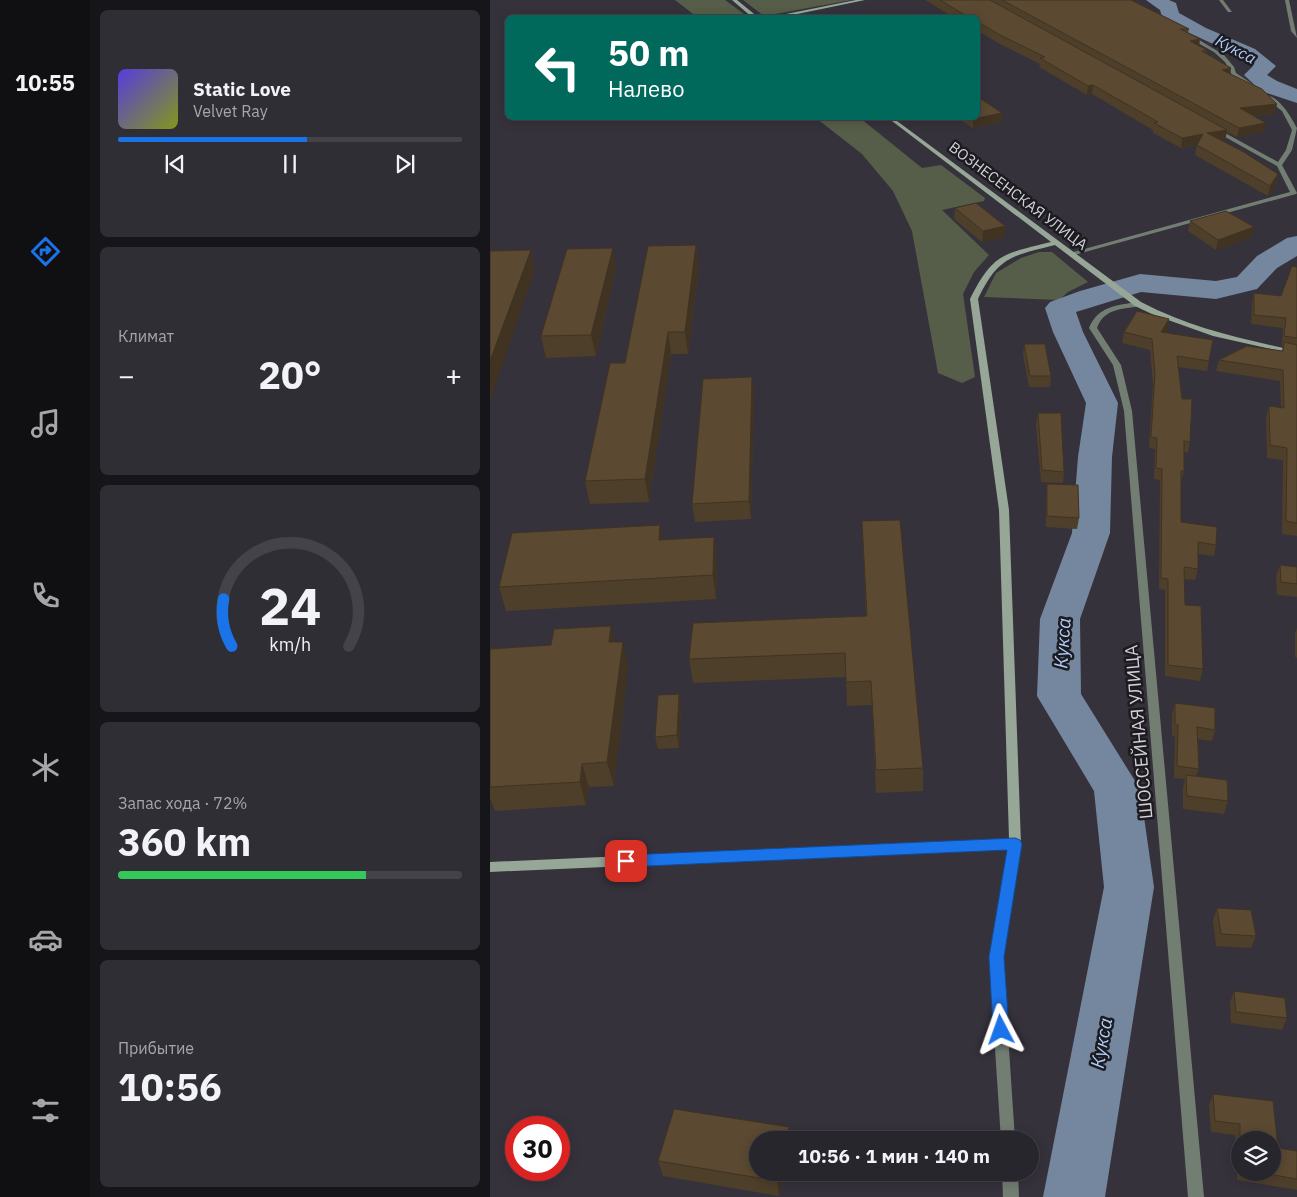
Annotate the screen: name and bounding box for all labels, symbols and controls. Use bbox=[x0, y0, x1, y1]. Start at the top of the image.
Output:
text: 50 m bbox=[608, 30, 690, 76]
water label: Кукса bbox=[1212, 30, 1260, 68]
icon: left bbox=[525, 35, 590, 100]
text: 10:55 bbox=[15, 68, 75, 97]
text: Налево bbox=[608, 74, 685, 103]
text: Static Love bbox=[193, 77, 291, 101]
text: Velvet Ray bbox=[193, 101, 268, 121]
street label: ВОЗНЕСЕНСКАЯ УЛИЦА bbox=[945, 137, 1092, 254]
icon: previous bbox=[161, 150, 189, 178]
icon: pause bbox=[276, 150, 304, 178]
icon: next bbox=[391, 150, 419, 178]
icon: directions bbox=[28, 234, 63, 269]
text: Климат bbox=[118, 326, 174, 346]
text: 20° bbox=[258, 350, 322, 399]
text: − bbox=[118, 357, 135, 394]
text: + bbox=[445, 357, 462, 394]
icon: music bbox=[28, 406, 63, 441]
text: 24 bbox=[259, 572, 321, 639]
icon: phone bbox=[28, 578, 63, 613]
water label: Кукса bbox=[1048, 617, 1076, 669]
text: km/h bbox=[269, 633, 311, 656]
street label: ШОССЕЙНАЯ УЛИЦА bbox=[1119, 643, 1158, 820]
icon: climate bbox=[28, 750, 63, 785]
text: Запас хода · 72% bbox=[118, 793, 247, 813]
text: 360 km bbox=[118, 817, 251, 866]
pin bbox=[605, 840, 647, 882]
icon: arrive bbox=[612, 847, 640, 875]
icon: car bbox=[28, 922, 63, 957]
position arrow bbox=[974, 1003, 1026, 1055]
water label: Кукса bbox=[1085, 1016, 1117, 1070]
text: Прибытие bbox=[118, 1038, 194, 1058]
text: 10:56 bbox=[118, 1062, 222, 1111]
icon: filters bbox=[28, 1093, 63, 1128]
speed limit sign: 30 bbox=[505, 1116, 570, 1181]
map controls bbox=[1231, 1131, 1281, 1181]
button: layers bbox=[1231, 1131, 1281, 1181]
text: 10:56 · 1 мин · 140 m bbox=[798, 1144, 990, 1168]

